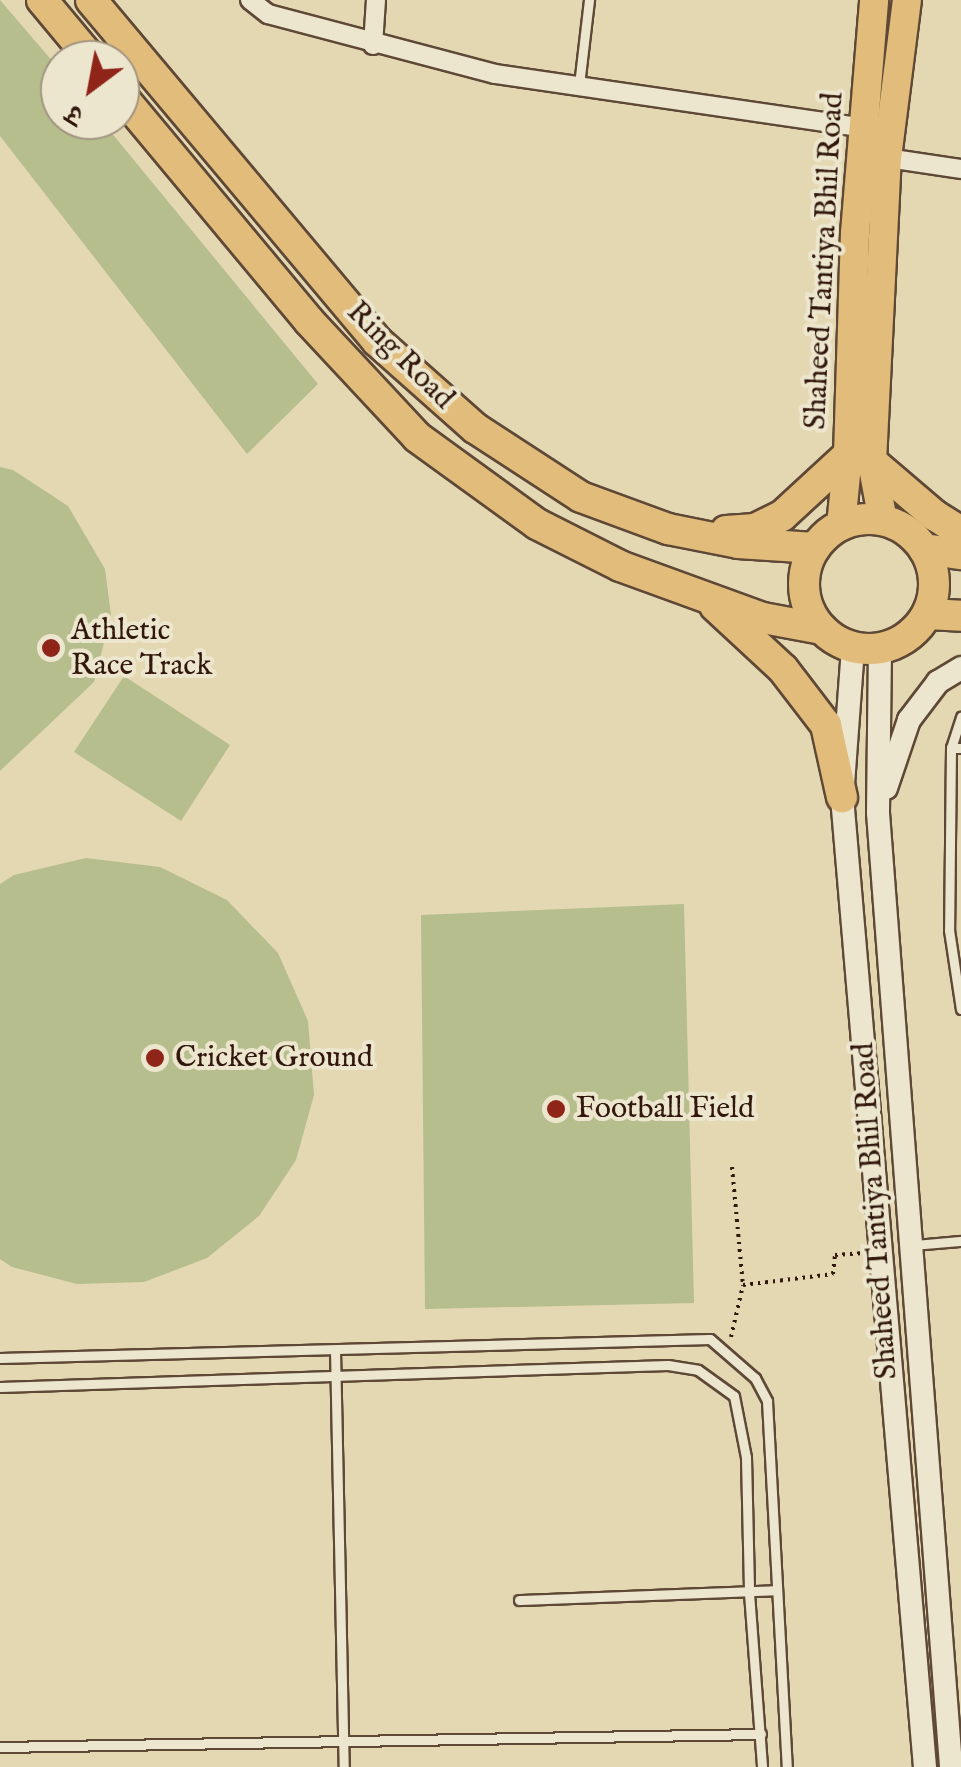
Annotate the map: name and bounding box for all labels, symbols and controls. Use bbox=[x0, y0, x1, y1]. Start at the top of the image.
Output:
north arrow bbox=[40, 40, 140, 140]
street label: Shaheed Tantiya Bhil Road bbox=[798, 92, 852, 430]
text: उ bbox=[60, 96, 90, 133]
street label: Ring Road bbox=[339, 295, 461, 417]
place label: Athletic Race Track bbox=[71, 613, 212, 684]
marker: Athletic Race Track bbox=[40, 637, 62, 659]
place label: Cricket Ground bbox=[175, 1040, 373, 1076]
street label: Shaheed Tantiya Bhil Road bbox=[846, 1041, 906, 1381]
marker: Cricket Ground bbox=[144, 1047, 166, 1069]
place label: Football Field bbox=[576, 1091, 754, 1127]
marker: Football Field bbox=[545, 1098, 567, 1120]

